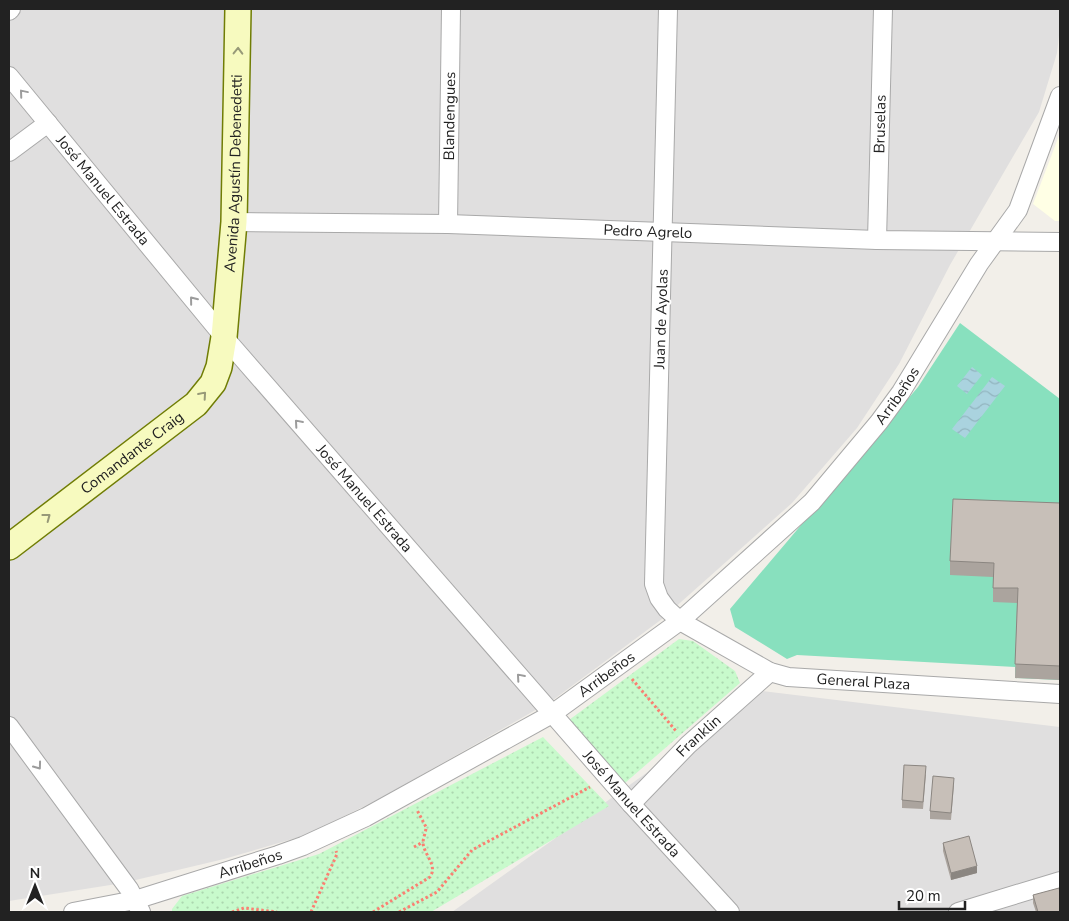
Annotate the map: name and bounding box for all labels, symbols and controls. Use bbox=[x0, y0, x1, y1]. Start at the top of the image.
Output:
one-way arrow bbox=[232, 47, 243, 55]
street label: Blandengues bbox=[439, 71, 460, 161]
street label: Avenida Agustín Debenedetti bbox=[220, 74, 247, 273]
one-way arrow bbox=[20, 90, 29, 99]
street label: Bruselas bbox=[869, 94, 891, 154]
street label: José Manuel Estrada bbox=[51, 130, 154, 250]
street label: Pedro Agrelo bbox=[603, 220, 693, 243]
street label: Juan de Ayolas bbox=[649, 269, 673, 370]
one-way arrow bbox=[190, 296, 199, 305]
street label: Arribeños bbox=[870, 363, 924, 429]
one-way arrow bbox=[197, 392, 206, 401]
street label: Comandante Craig bbox=[76, 407, 188, 499]
one-way arrow bbox=[295, 419, 304, 428]
street label: José Manuel Estrada bbox=[311, 439, 417, 557]
one-way arrow bbox=[42, 514, 51, 523]
street label: Arribeños bbox=[574, 647, 639, 702]
street label: General Plaza bbox=[816, 669, 911, 695]
one-way arrow bbox=[517, 674, 526, 683]
street label: Franklin bbox=[672, 710, 725, 761]
street label: José Manuel Estrada bbox=[578, 745, 685, 862]
one-way arrow bbox=[32, 760, 41, 770]
street label: Arribeños bbox=[216, 844, 285, 883]
north arrow bbox=[10, 861, 60, 911]
text: N bbox=[30, 864, 40, 883]
scale bar bbox=[899, 878, 965, 910]
text: 20 m bbox=[906, 886, 941, 906]

